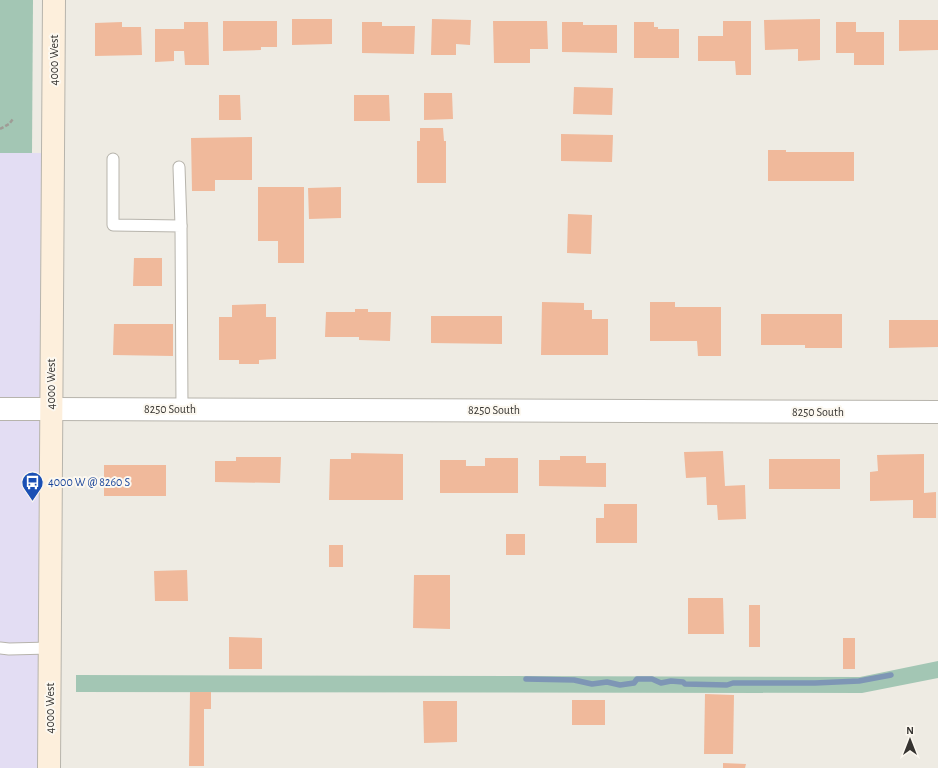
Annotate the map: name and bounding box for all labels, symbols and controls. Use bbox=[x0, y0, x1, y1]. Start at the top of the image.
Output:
street label: 4000 West bbox=[48, 34, 60, 85]
street label: 4000 West bbox=[45, 358, 57, 409]
street label: 8250 South bbox=[144, 403, 196, 415]
street label: 8250 South bbox=[468, 404, 520, 416]
street label: 8250 South bbox=[792, 406, 844, 418]
bus stop icon: 4000 W @ 8260 S bbox=[19, 469, 45, 502]
place label: 4000 W @ 8260 S bbox=[48, 476, 130, 488]
street label: 4000 West bbox=[44, 682, 56, 733]
north arrow bbox=[890, 720, 930, 760]
text: N bbox=[906, 725, 914, 736]

